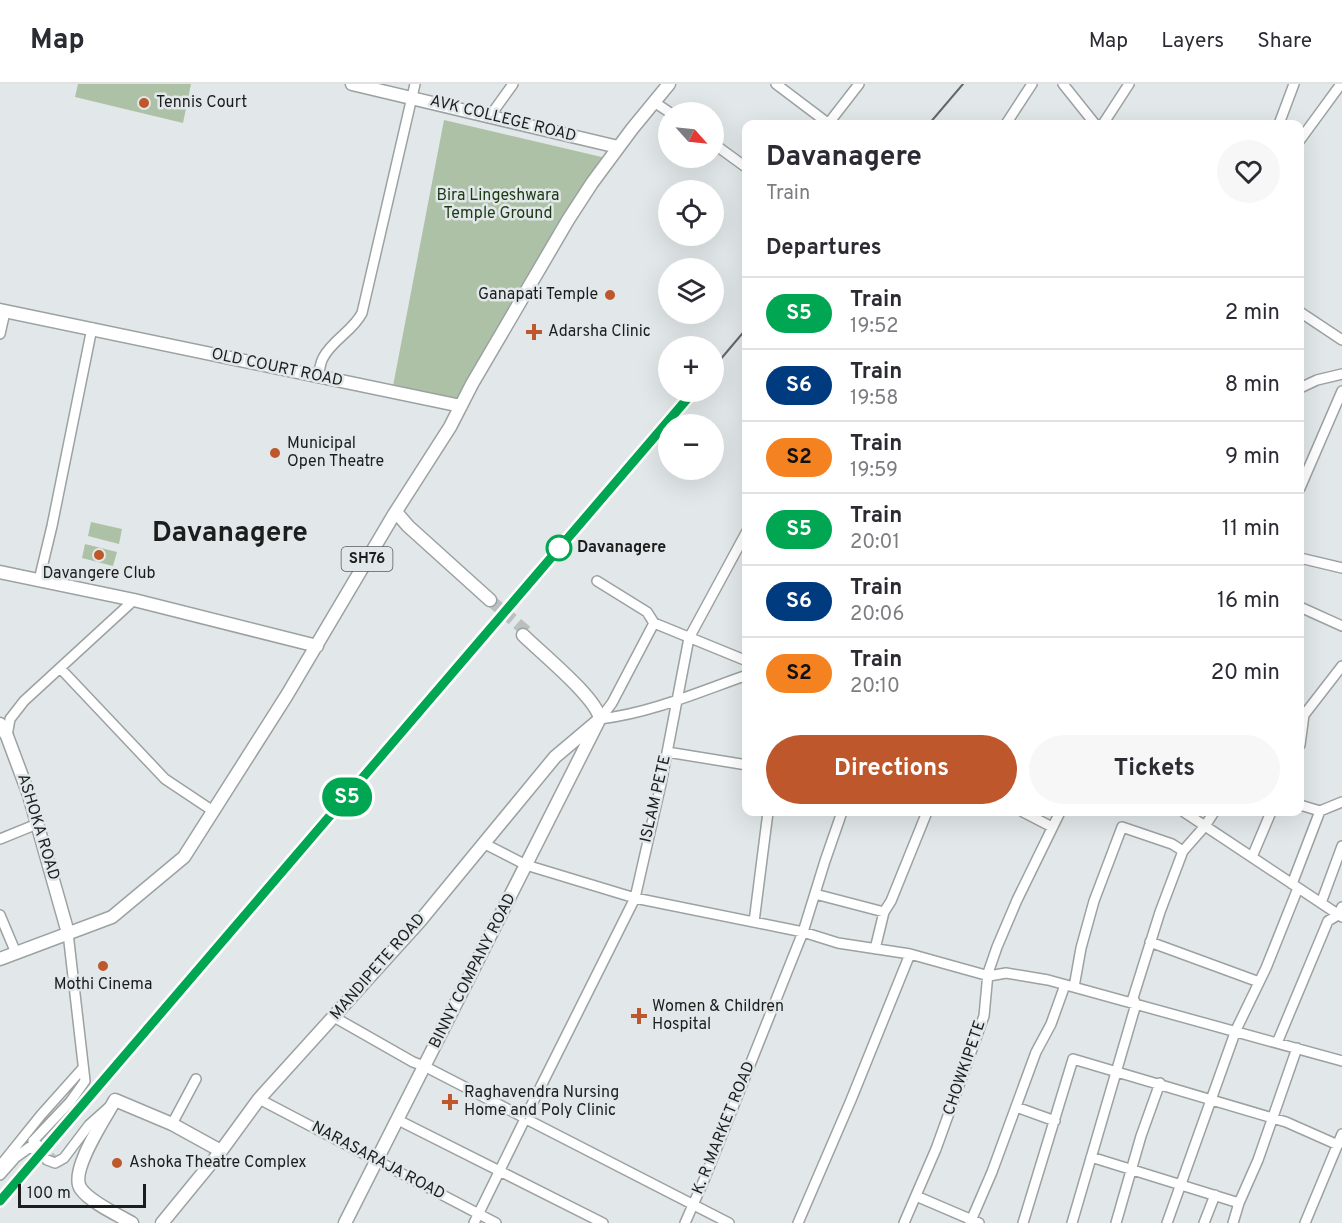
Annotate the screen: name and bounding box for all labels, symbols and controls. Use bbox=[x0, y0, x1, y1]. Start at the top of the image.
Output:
text: Map bbox=[30, 23, 85, 59]
text: Map bbox=[1089, 28, 1128, 55]
text: Layers bbox=[1161, 28, 1224, 55]
text: Share bbox=[1257, 28, 1312, 55]
street label: AVK COLLEGE ROAD bbox=[428, 91, 578, 147]
place label: Tennis Court bbox=[156, 93, 247, 113]
marker: Tennis Court bbox=[137, 96, 151, 110]
north arrow bbox=[658, 102, 724, 168]
map controls bbox=[658, 102, 724, 480]
text: Davanagere bbox=[766, 140, 922, 176]
button: heart bbox=[1217, 140, 1280, 203]
button: locate bbox=[658, 180, 724, 246]
text: Train bbox=[766, 181, 810, 207]
park label: Bira Lingeshwara Temple Ground bbox=[437, 186, 559, 224]
text: Departures bbox=[766, 235, 882, 262]
button: layers bbox=[658, 258, 724, 324]
place label: Ganapati Temple bbox=[478, 285, 598, 305]
text: Train bbox=[850, 287, 902, 314]
marker: Ganapati Temple bbox=[603, 288, 617, 302]
text: S5 bbox=[786, 300, 812, 327]
text: 2 min bbox=[1225, 300, 1280, 327]
text: 19:52 bbox=[850, 314, 898, 340]
place label: Adarsha Clinic bbox=[548, 322, 651, 342]
marker: Adarsha Clinic bbox=[525, 323, 543, 341]
button: + bbox=[658, 336, 724, 402]
street label: OLD COURT ROAD bbox=[209, 344, 345, 392]
text: Train bbox=[850, 359, 902, 386]
text: S6 bbox=[786, 372, 812, 399]
text: 8 min bbox=[1225, 372, 1280, 399]
text: 19:58 bbox=[850, 386, 899, 412]
button: − bbox=[658, 414, 724, 480]
text: Train bbox=[850, 431, 902, 458]
place label: Municipal Open Theatre bbox=[287, 434, 384, 472]
text: S2 bbox=[786, 444, 812, 471]
text: 9 min bbox=[1225, 444, 1280, 471]
marker: Municipal Open Theatre bbox=[268, 446, 282, 460]
text: 19:59 bbox=[850, 458, 898, 484]
text: Train bbox=[850, 503, 902, 530]
district label: Davanagere bbox=[152, 516, 308, 552]
text: S5 bbox=[786, 516, 812, 543]
text: 11 min bbox=[1222, 516, 1280, 543]
text: 20:01 bbox=[850, 530, 900, 556]
marker: Davanagere bbox=[546, 535, 572, 561]
place label: Davanagere bbox=[577, 538, 666, 558]
road number: SH76 bbox=[342, 547, 392, 571]
marker: Davangere Club bbox=[92, 548, 106, 562]
place label: Davangere Club bbox=[42, 564, 156, 584]
text: Train bbox=[850, 575, 902, 602]
text: S6 bbox=[786, 588, 812, 615]
text: 16 min bbox=[1217, 588, 1280, 615]
text: 20:06 bbox=[850, 602, 904, 628]
text: Train bbox=[850, 647, 902, 674]
text: S2 bbox=[786, 660, 812, 687]
text: 20 min bbox=[1211, 660, 1280, 687]
text: 20:10 bbox=[850, 674, 900, 700]
button: Directions bbox=[766, 735, 1017, 804]
button: Tickets bbox=[1029, 735, 1280, 804]
street label: ISLAM PETE bbox=[636, 753, 676, 845]
street label: ASHOKA ROAD bbox=[12, 771, 64, 883]
line badge: S5 bbox=[320, 778, 374, 816]
text: S5 bbox=[334, 784, 360, 811]
street label: BINNY COMPANY ROAD bbox=[425, 890, 521, 1052]
street label: MANDIPETE ROAD bbox=[326, 910, 430, 1024]
marker: Mothi Cinema bbox=[96, 959, 110, 973]
place label: Mothi Cinema bbox=[54, 975, 152, 995]
place label: Women & Children Hospital bbox=[652, 997, 784, 1035]
marker: Women & Children Hospital bbox=[630, 1007, 648, 1025]
street label: CHOWKIPETE bbox=[939, 1018, 991, 1118]
street label: K. R MARKET ROAD bbox=[688, 1059, 760, 1197]
place label: Raghavendra Nursing Home and Poly Clinic bbox=[464, 1083, 619, 1121]
marker: Raghavendra Nursing Home and Poly Clinic bbox=[441, 1093, 459, 1111]
street label: NARASARAJA ROAD bbox=[308, 1117, 448, 1205]
place label: Ashoka Theatre Complex bbox=[129, 1153, 307, 1173]
marker: Ashoka Theatre Complex bbox=[110, 1156, 124, 1170]
scale bar bbox=[18, 1181, 146, 1208]
text: 100 m bbox=[27, 1184, 71, 1204]

